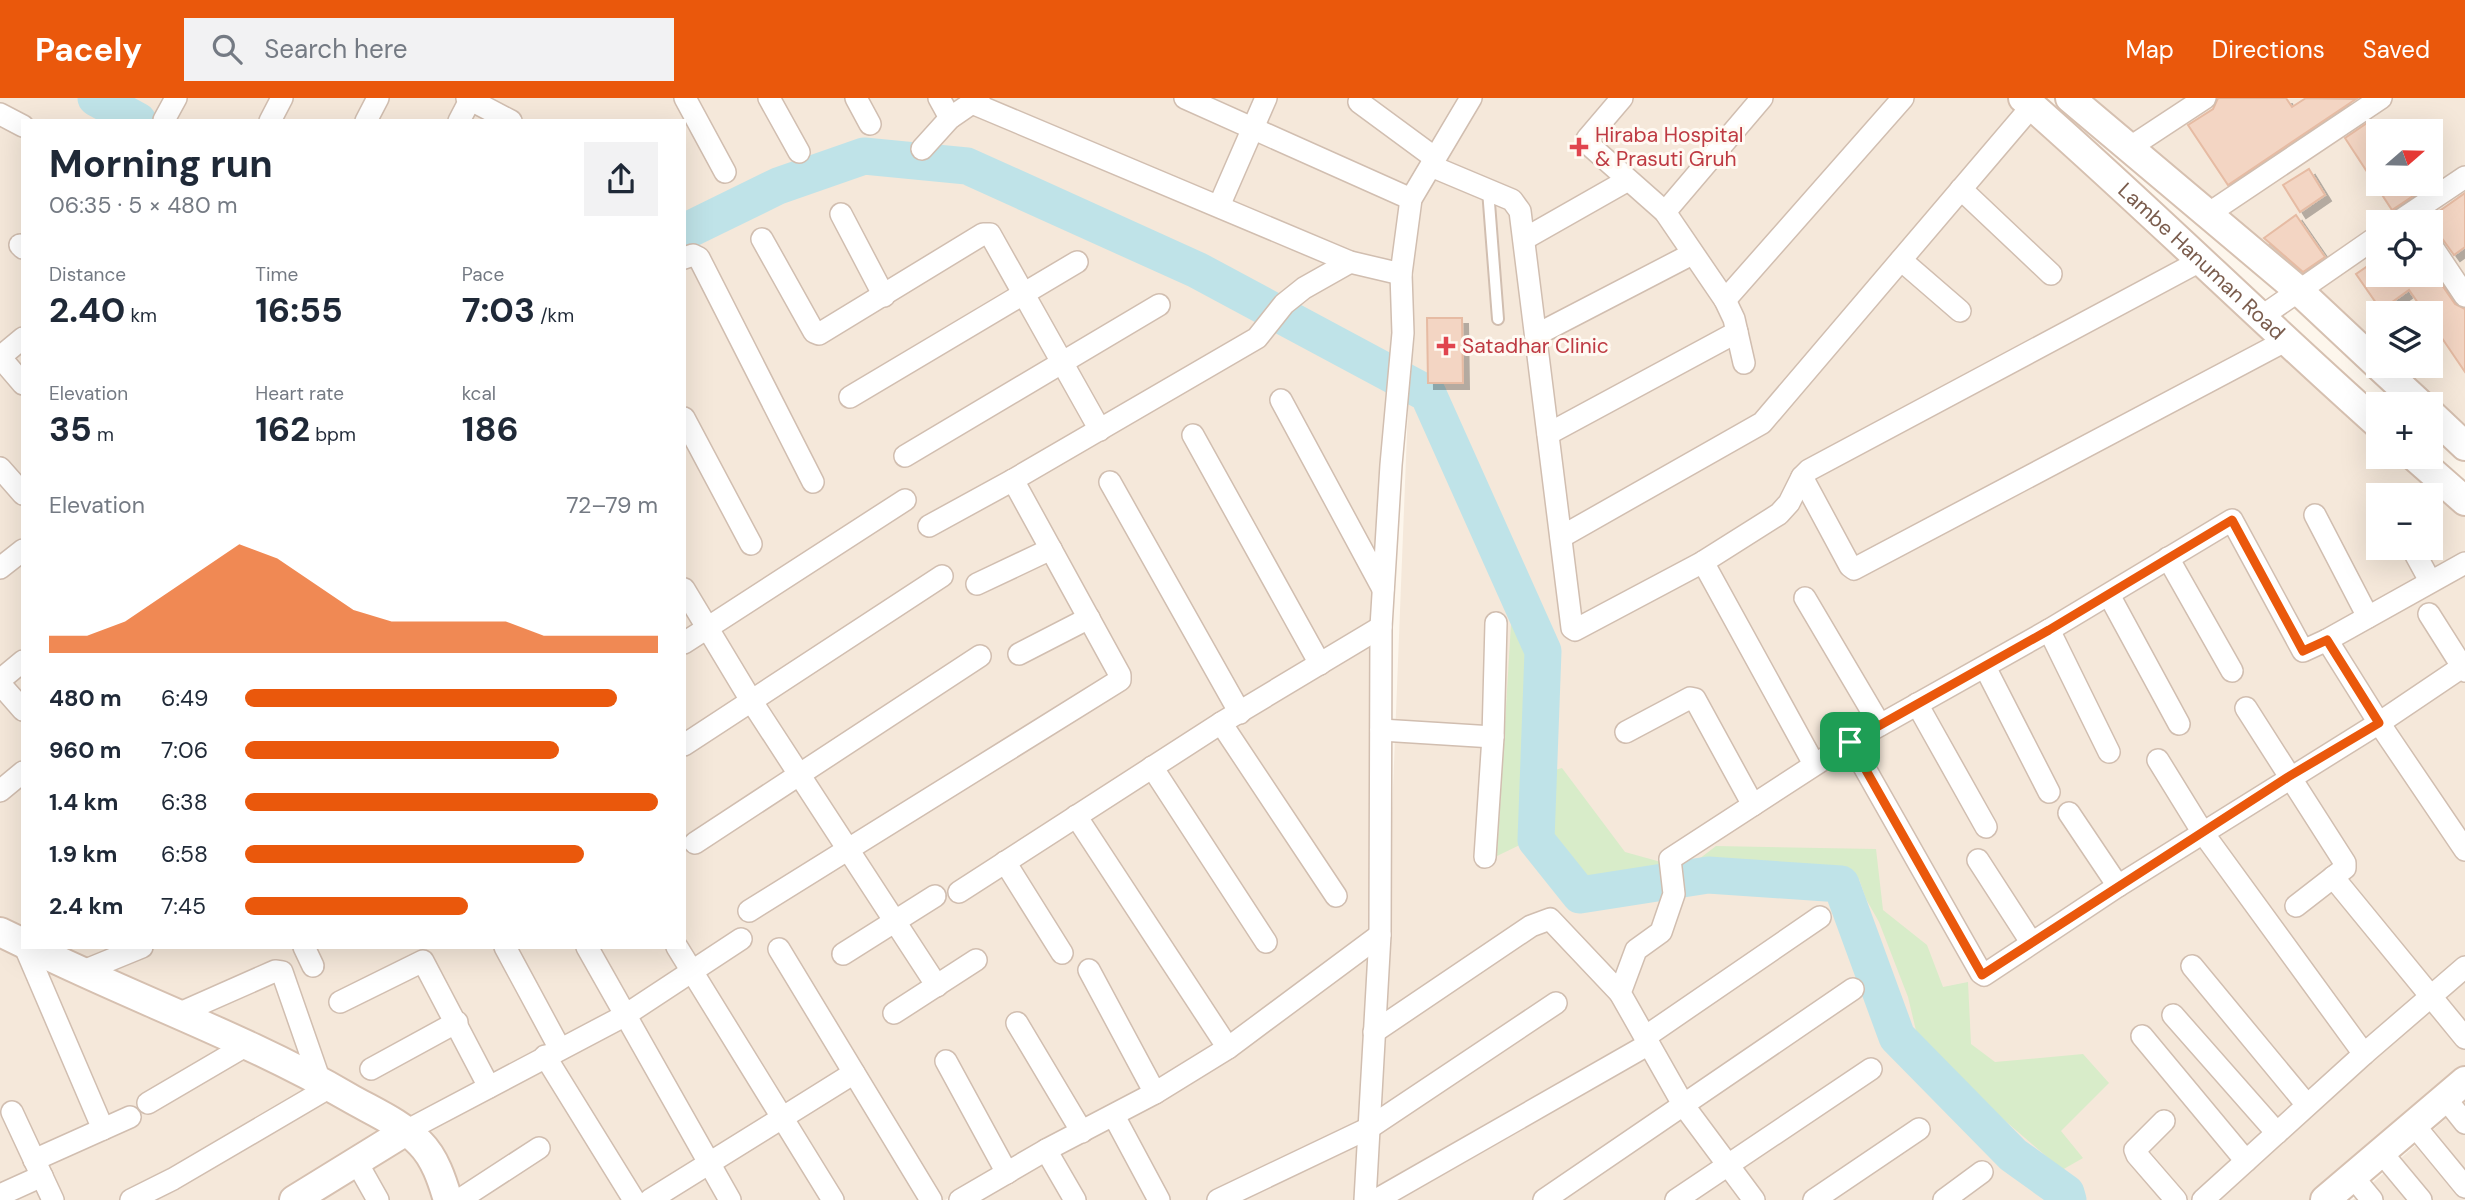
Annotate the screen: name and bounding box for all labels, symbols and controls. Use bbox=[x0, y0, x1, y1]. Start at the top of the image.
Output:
search box bbox=[184, 18, 674, 81]
text: Pacely bbox=[35, 28, 142, 71]
icon: search bbox=[208, 30, 246, 68]
text: Search here bbox=[264, 32, 408, 66]
text: Map bbox=[2126, 34, 2174, 65]
text: Directions bbox=[2212, 34, 2325, 65]
text: Saved bbox=[2363, 34, 2430, 65]
north arrow bbox=[2366, 119, 2443, 196]
map controls bbox=[2366, 119, 2443, 560]
place label: Hiraba Hospital & Prasuti Gruh bbox=[1595, 121, 1744, 173]
marker: Hiraba Hospital & Prasuti Gruh bbox=[1569, 137, 1589, 157]
text: Morning run bbox=[49, 139, 273, 189]
button: share bbox=[584, 142, 658, 216]
street label: Lambe Hanuman Road bbox=[2112, 177, 2291, 346]
text: 06:35 · 5 × 480 m bbox=[49, 190, 237, 220]
button: locate bbox=[2366, 210, 2443, 287]
text: Distance bbox=[49, 262, 126, 287]
text: Time bbox=[255, 262, 298, 287]
text: Pace bbox=[462, 262, 504, 287]
text: 2.40 bbox=[49, 287, 125, 333]
text: 16:55 bbox=[255, 287, 343, 333]
text: 7:03 bbox=[462, 287, 535, 333]
button: layers bbox=[2366, 301, 2443, 378]
text: km bbox=[125, 303, 157, 328]
text: /km bbox=[535, 303, 574, 328]
place label: Satadhar Clinic bbox=[1462, 332, 1609, 360]
marker: Satadhar Clinic bbox=[1436, 336, 1456, 356]
text: Elevation bbox=[49, 381, 128, 406]
text: Heart rate bbox=[255, 381, 344, 406]
text: kcal bbox=[462, 381, 496, 406]
button: + bbox=[2366, 392, 2443, 469]
text: 35 bbox=[49, 406, 92, 452]
text: 162 bbox=[255, 406, 310, 452]
text: 186 bbox=[462, 406, 519, 452]
text: m bbox=[92, 422, 114, 447]
text: bpm bbox=[310, 422, 356, 447]
button: − bbox=[2366, 483, 2443, 560]
text: Elevation bbox=[49, 490, 145, 520]
text: 72–79 m bbox=[566, 490, 658, 520]
text: 480 m bbox=[49, 683, 122, 713]
text: 6:49 bbox=[161, 683, 209, 713]
pin bbox=[1820, 712, 1880, 772]
icon: arrive bbox=[1831, 723, 1869, 761]
text: 960 m bbox=[49, 735, 121, 765]
text: 7:06 bbox=[161, 735, 208, 765]
text: 1.4 km bbox=[49, 787, 118, 817]
text: 6:38 bbox=[161, 787, 208, 817]
text: 1.9 km bbox=[49, 839, 117, 869]
text: 6:58 bbox=[161, 839, 208, 869]
text: 2.4 km bbox=[49, 891, 123, 921]
text: 7:45 bbox=[161, 891, 206, 921]

